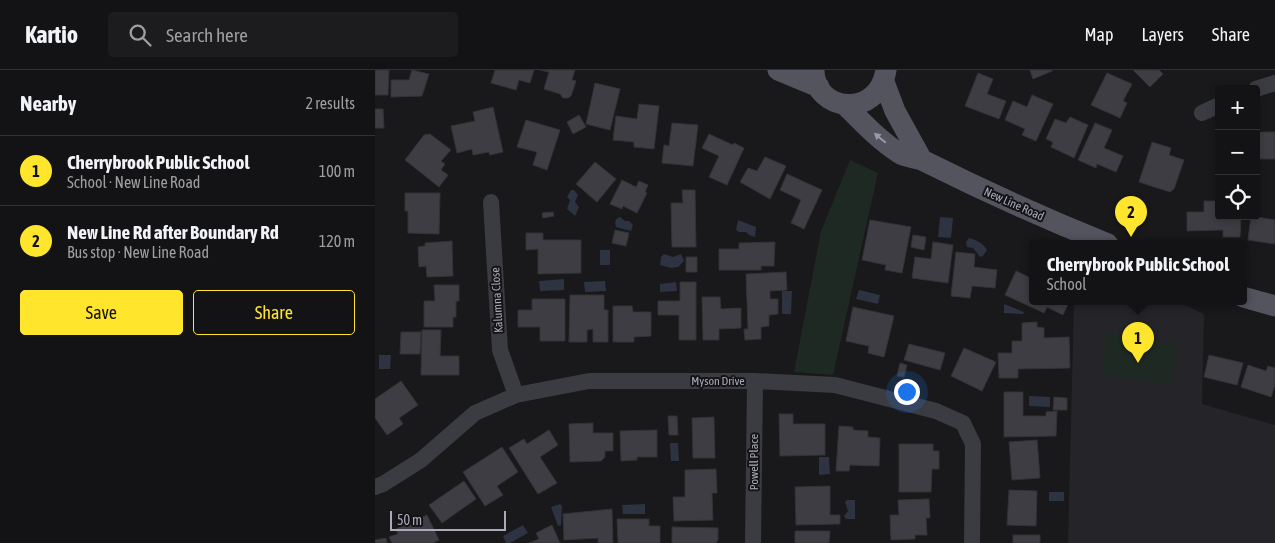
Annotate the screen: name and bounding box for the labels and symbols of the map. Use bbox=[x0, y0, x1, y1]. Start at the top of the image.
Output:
one-way arrow bbox=[875, 132, 887, 144]
street label: New Line Road bbox=[982, 184, 1046, 224]
pin: 2 bbox=[1115, 196, 1147, 237]
street label: Kalumna Close bbox=[488, 267, 506, 333]
pin: 1 bbox=[1122, 322, 1154, 363]
street label: Myson Drive bbox=[691, 374, 745, 388]
your location bbox=[894, 379, 920, 405]
street label: Powell Place bbox=[747, 434, 761, 490]
scale bar bbox=[390, 508, 506, 531]

